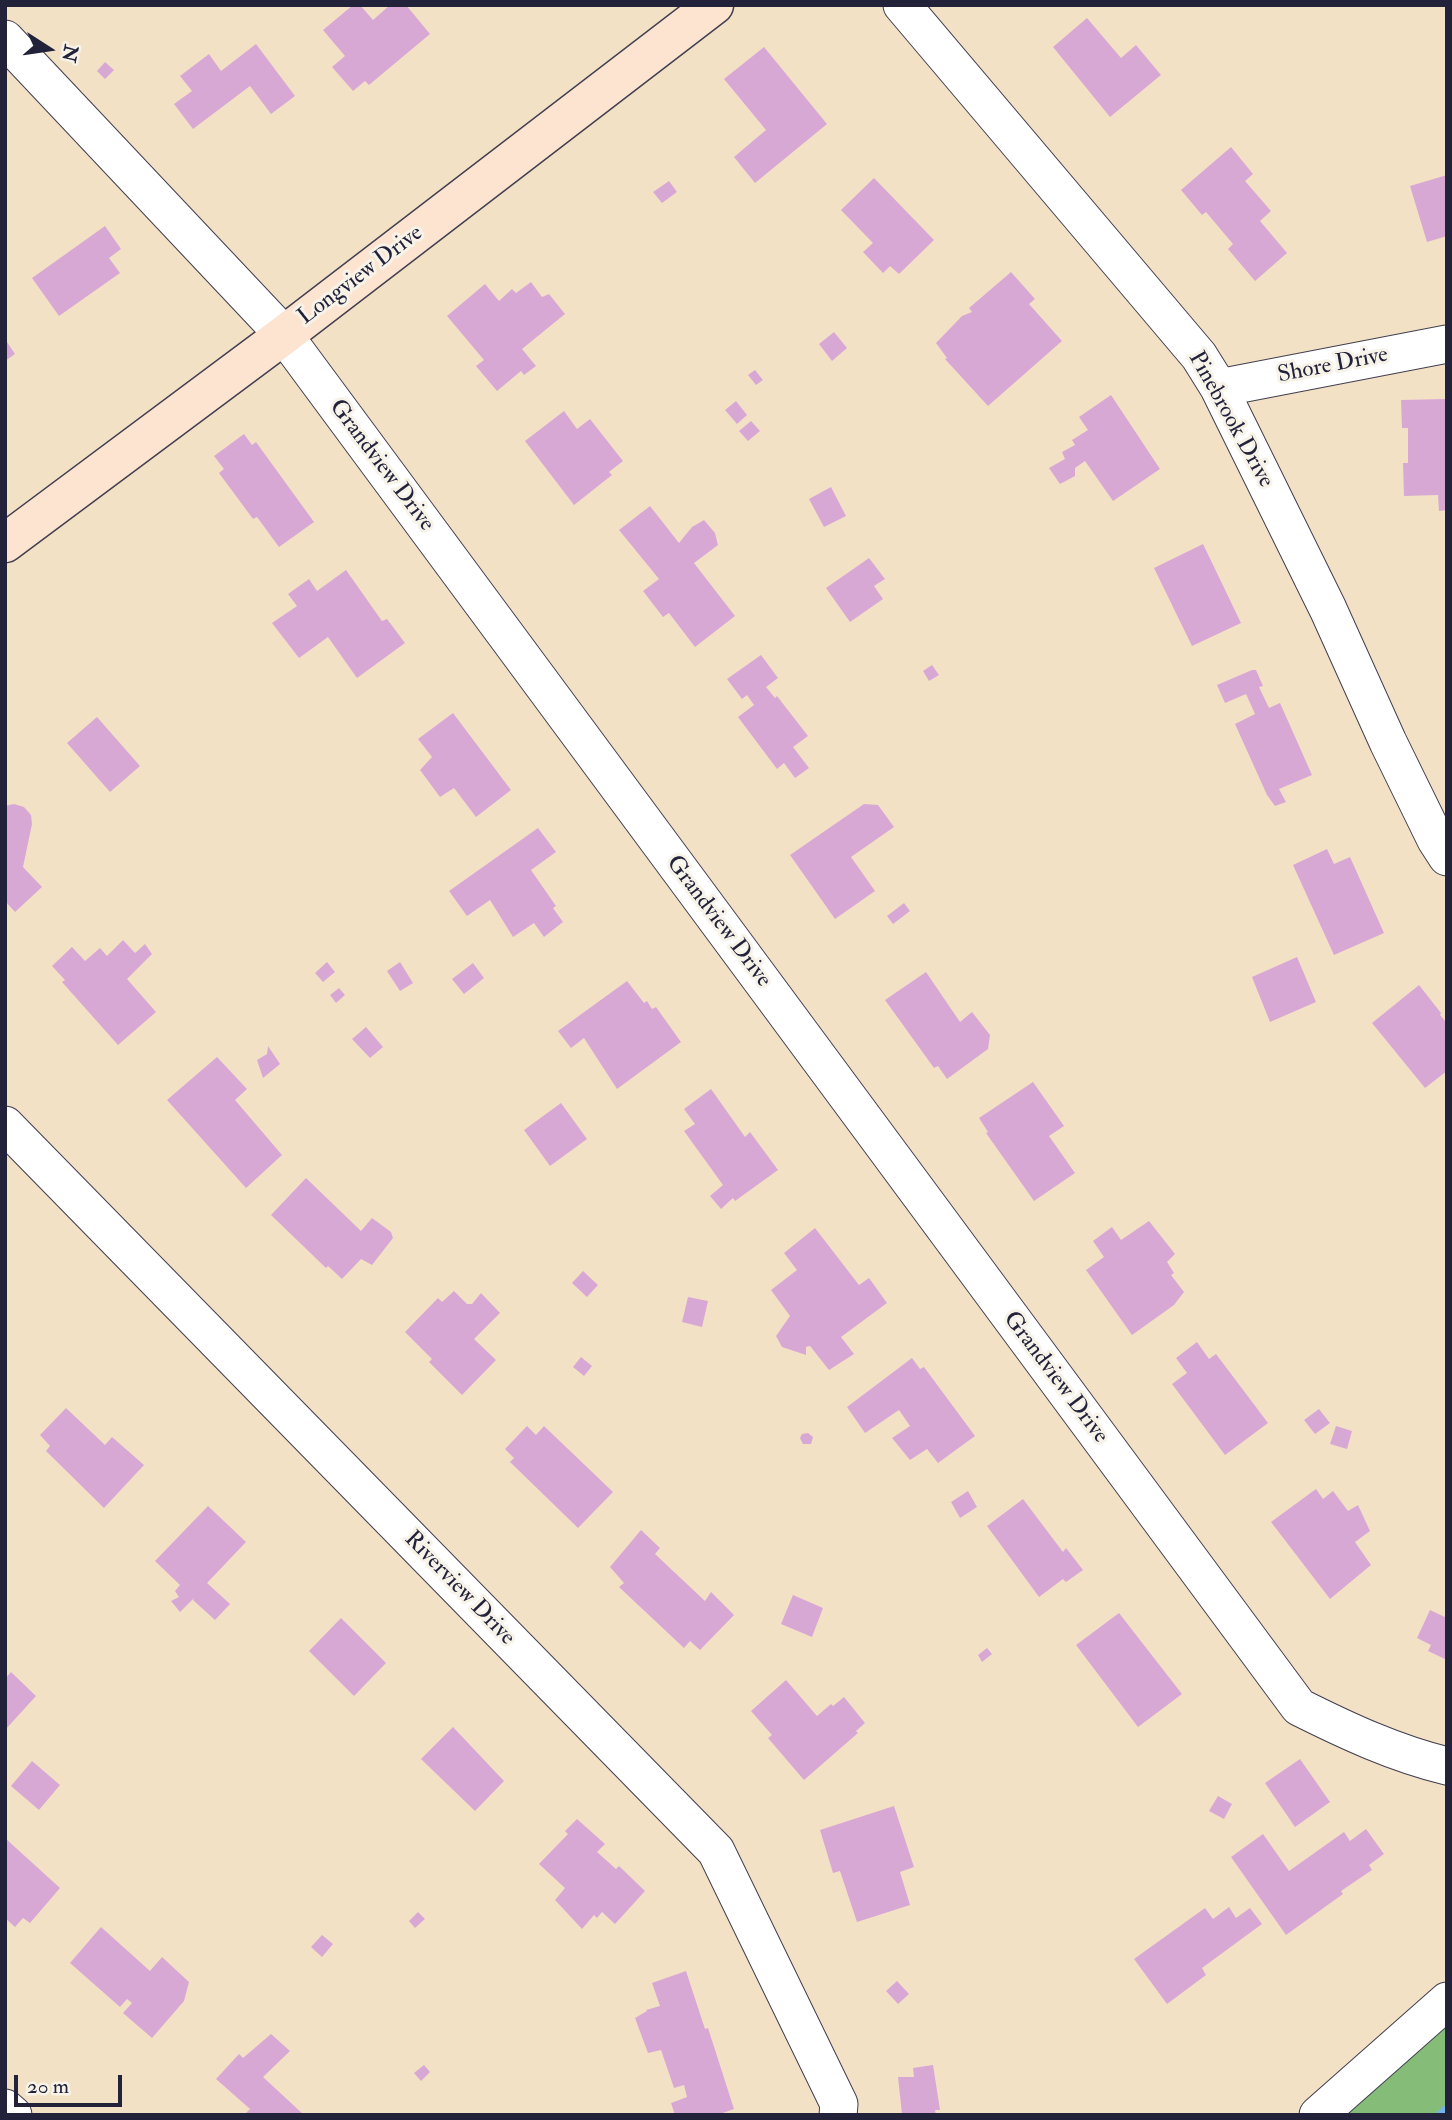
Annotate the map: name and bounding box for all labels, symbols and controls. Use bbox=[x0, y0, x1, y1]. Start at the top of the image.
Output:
north arrow bbox=[14, 14, 84, 84]
text: N bbox=[56, 43, 83, 64]
street label: Longview Drive bbox=[293, 220, 429, 332]
street label: Shore Drive bbox=[1276, 342, 1390, 390]
street label: Pinebrook Drive bbox=[1181, 347, 1279, 493]
street label: Grandview Drive bbox=[323, 395, 439, 537]
street label: Grandview Drive bbox=[660, 851, 776, 993]
street label: Grandview Drive bbox=[997, 1307, 1113, 1449]
street label: Riverview Drive bbox=[398, 1526, 520, 1652]
scale bar bbox=[18, 2060, 126, 2104]
text: 20 m bbox=[27, 2073, 69, 2100]

